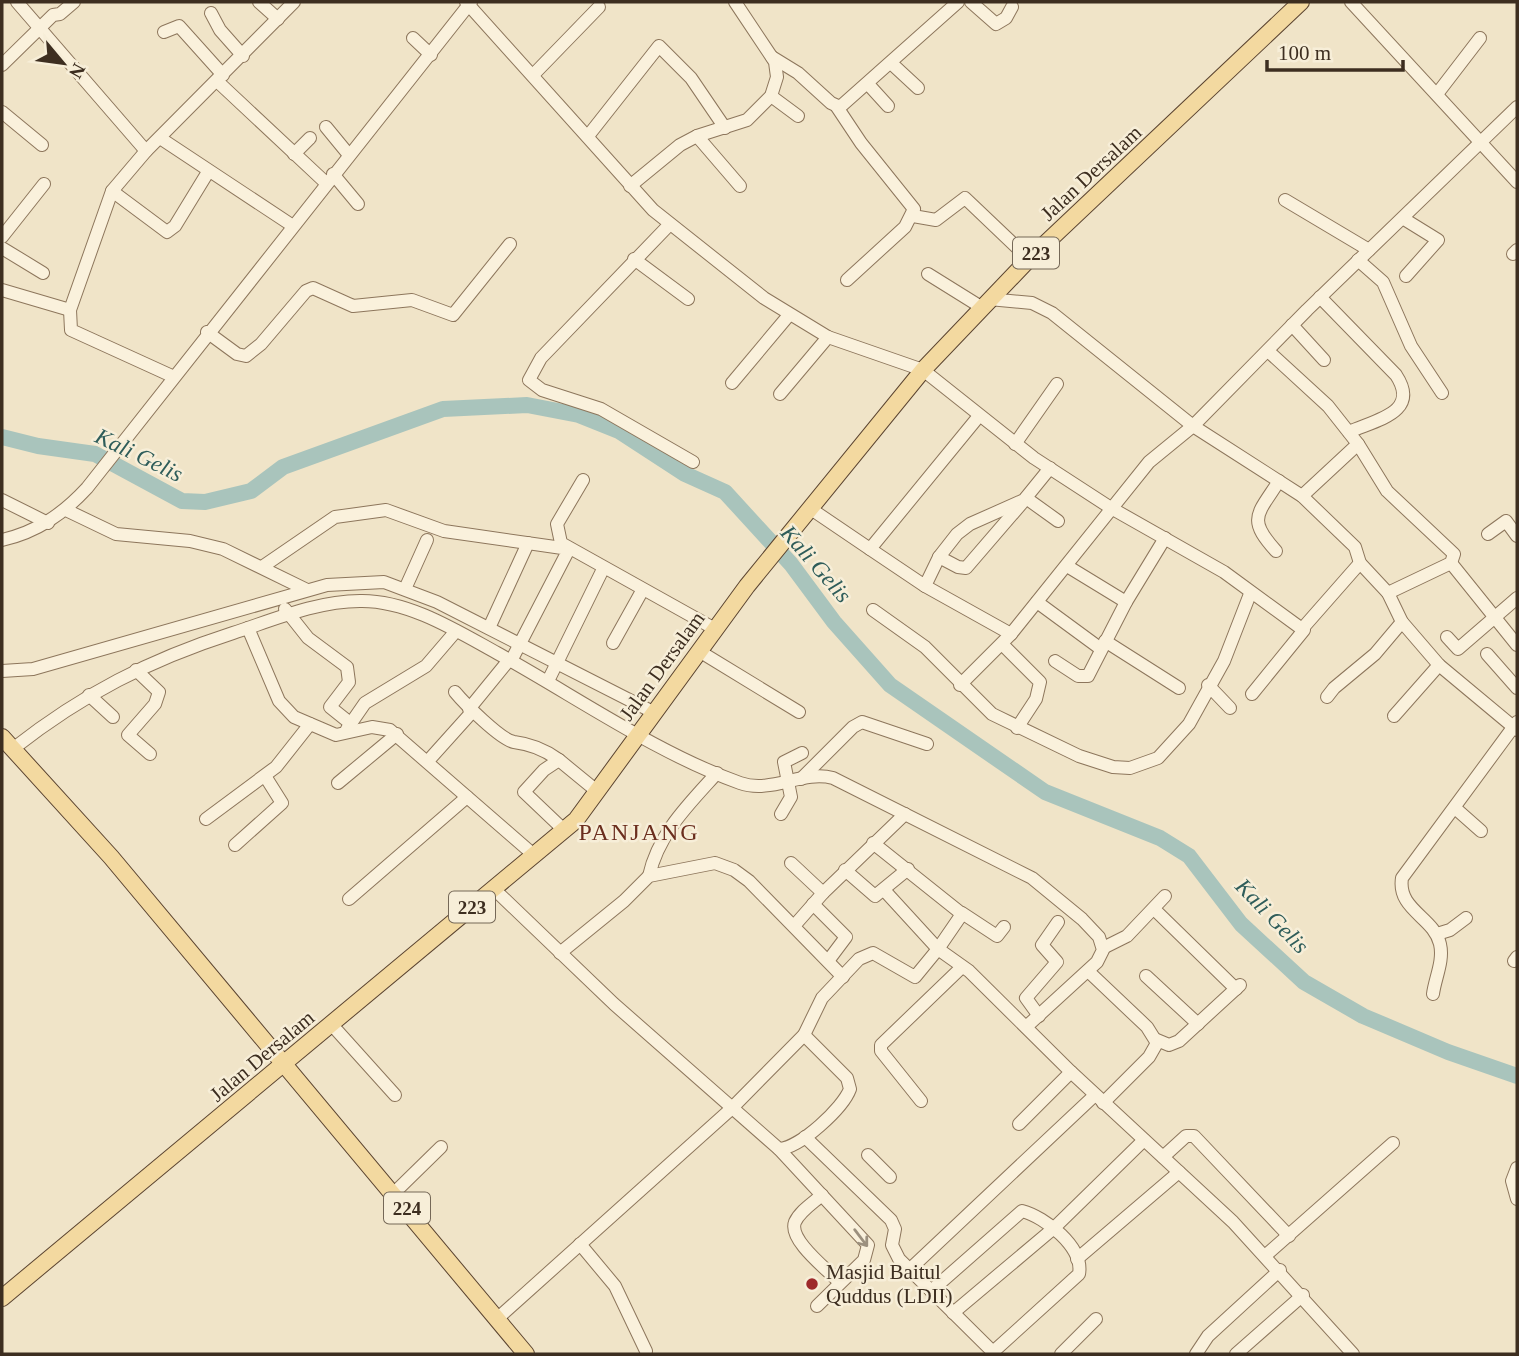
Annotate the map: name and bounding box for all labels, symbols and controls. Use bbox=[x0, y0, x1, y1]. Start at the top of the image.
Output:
north arrow bbox=[28, 28, 98, 98]
scale bar bbox=[1267, 28, 1404, 72]
text: 100 m bbox=[1278, 41, 1331, 65]
text: N bbox=[65, 60, 90, 82]
street label: Jalan Dersalam bbox=[1036, 120, 1146, 226]
road number: 223 bbox=[1013, 238, 1059, 268]
water label: Kali Gelis bbox=[90, 423, 187, 487]
water label: Kali Gelis bbox=[775, 520, 856, 608]
street label: Jalan Dersalam bbox=[614, 607, 710, 725]
district label: PANJANG bbox=[578, 819, 700, 845]
water label: Kali Gelis bbox=[1230, 873, 1314, 958]
road number: 223 bbox=[449, 892, 495, 923]
street label: Jalan Dersalam bbox=[205, 1005, 319, 1107]
road number: 224 bbox=[384, 1192, 430, 1224]
one-way arrow bbox=[853, 1229, 868, 1248]
place label: Masjid Baitul Quddus (LDII) bbox=[826, 1260, 953, 1308]
marker: Masjid Baitul Quddus (LDII) bbox=[804, 1276, 820, 1292]

